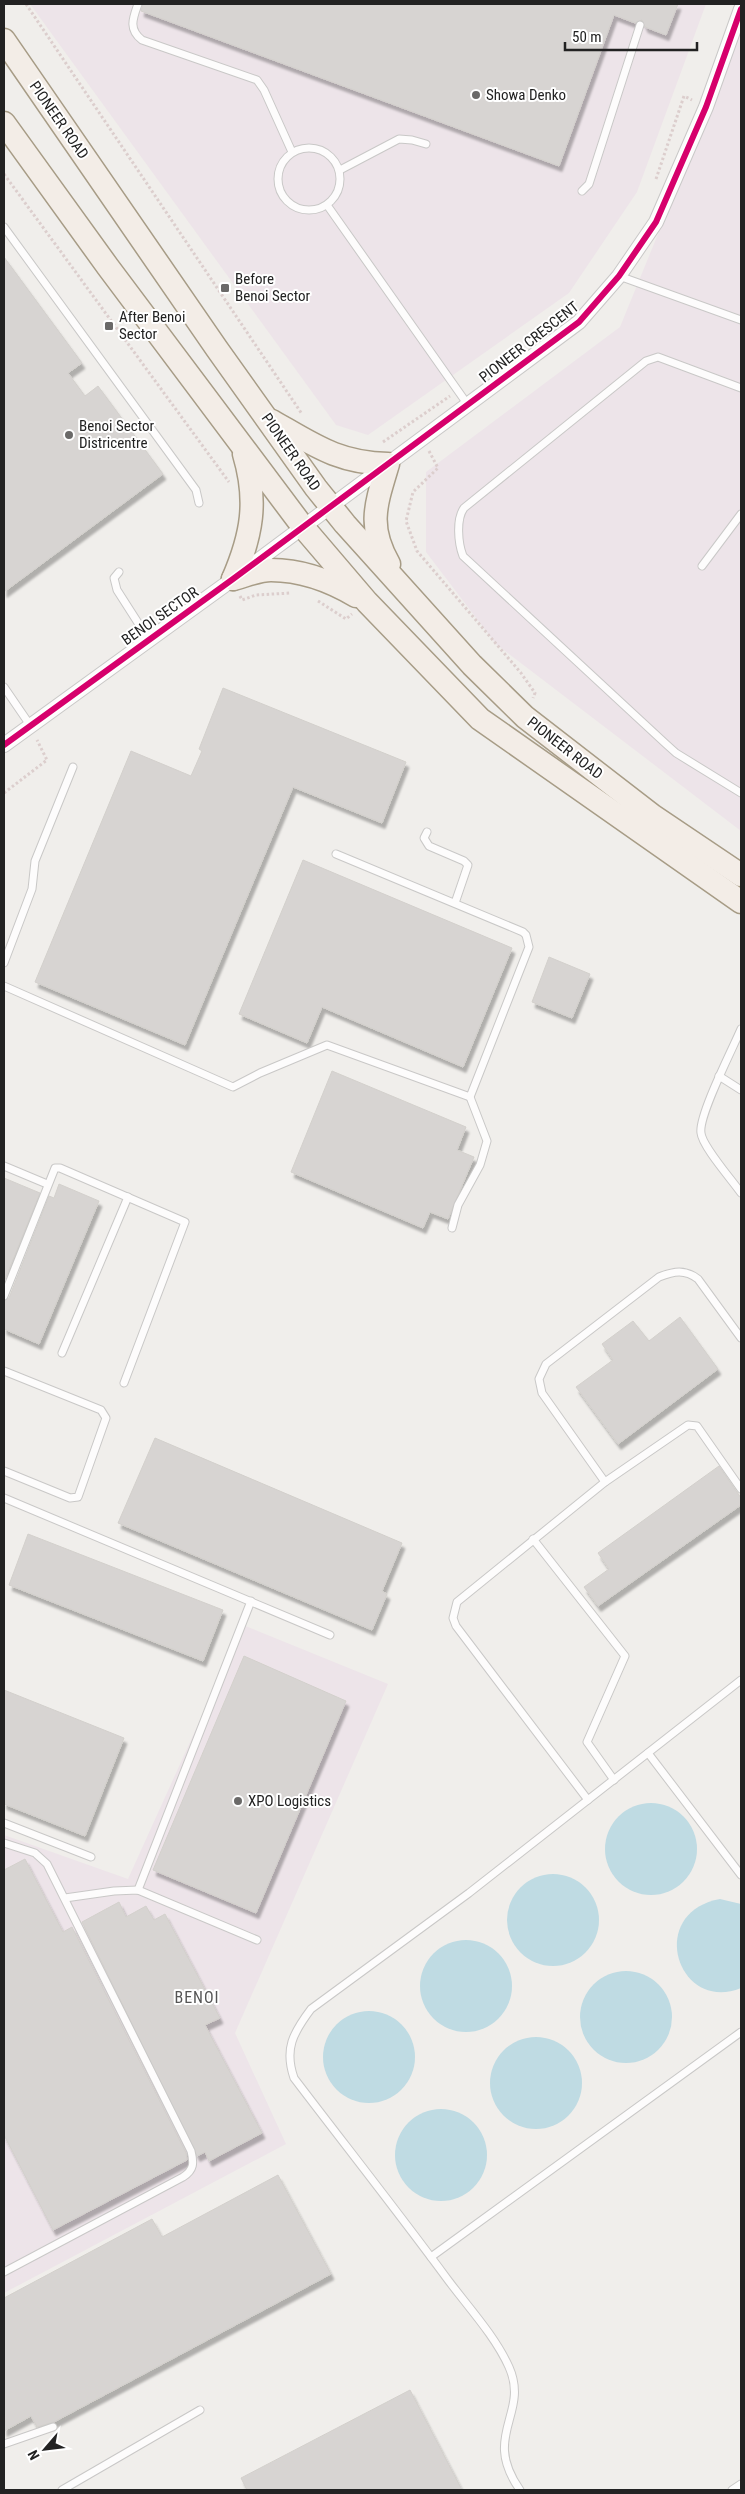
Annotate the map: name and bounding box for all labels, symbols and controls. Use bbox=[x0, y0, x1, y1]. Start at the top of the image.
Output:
scale bar bbox=[565, 20, 698, 52]
text: 50 m bbox=[572, 28, 602, 46]
street label: PIONEER ROAD bbox=[26, 78, 92, 162]
place label: Showa Denko bbox=[486, 86, 566, 104]
marker: Showa Denko bbox=[470, 89, 482, 101]
place label: Before Benoi Sector bbox=[235, 270, 310, 305]
marker: Before Benoi Sector bbox=[219, 282, 231, 294]
street label: PIONEER CRESCENT bbox=[476, 297, 582, 386]
place label: After Benoi Sector bbox=[119, 308, 185, 343]
marker: After Benoi Sector bbox=[103, 320, 115, 332]
street label: PIONEER ROAD bbox=[258, 410, 324, 494]
place label: Benoi Sector Districentre bbox=[79, 417, 154, 452]
marker: Benoi Sector Districentre bbox=[63, 429, 75, 441]
street label: BENOI SECTOR bbox=[118, 583, 202, 649]
street label: PIONEER ROAD bbox=[524, 713, 606, 783]
place label: XPO Logistics bbox=[248, 1792, 331, 1810]
marker: XPO Logistics bbox=[232, 1795, 244, 1807]
district label: BENOI bbox=[174, 1988, 220, 2007]
north arrow bbox=[20, 2424, 70, 2474]
text: N bbox=[24, 2448, 43, 2463]

